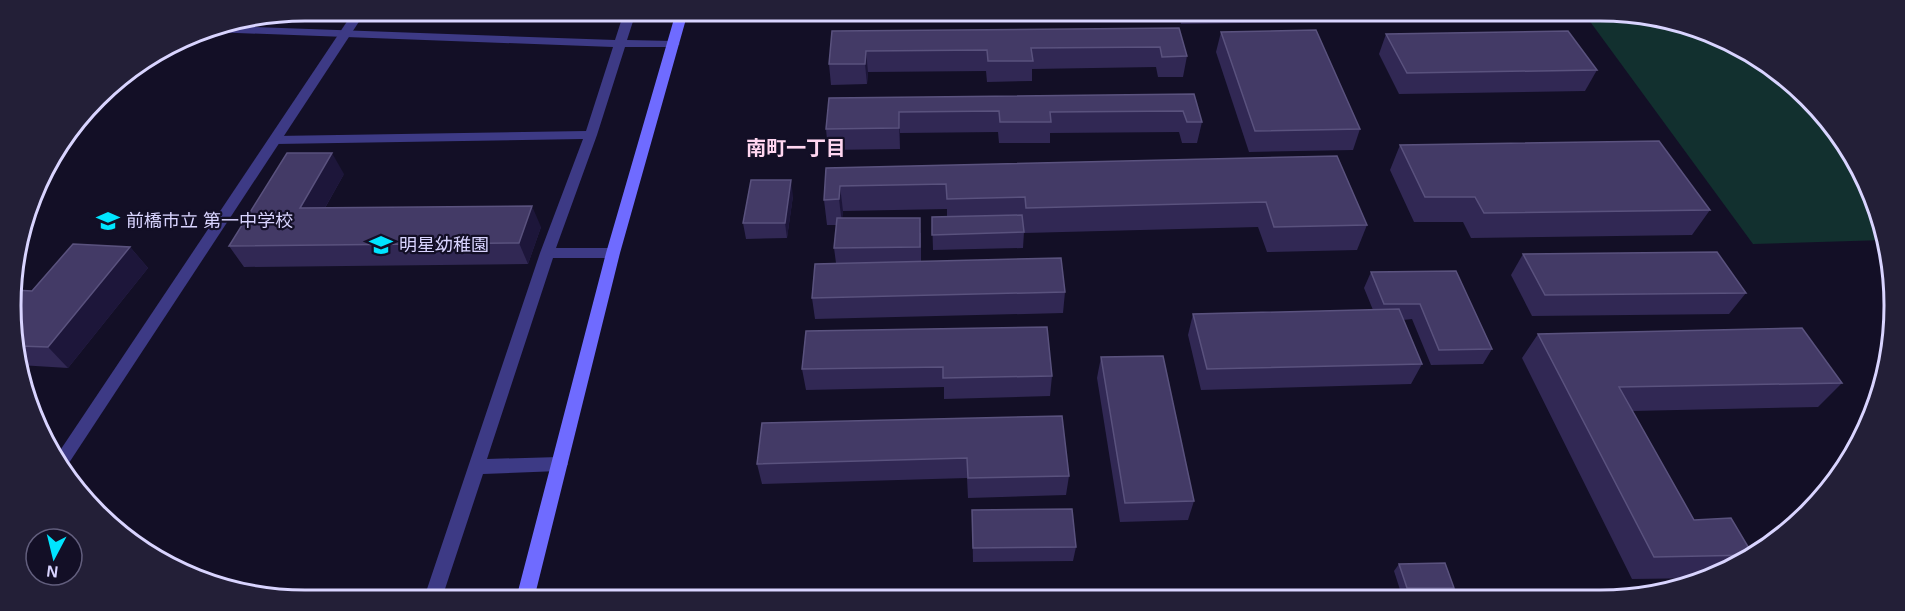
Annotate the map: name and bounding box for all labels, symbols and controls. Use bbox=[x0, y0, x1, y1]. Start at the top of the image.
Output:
district label: 南町一丁目 bbox=[746, 137, 846, 159]
school or university icon: 前橋市立 第一中学校 bbox=[95, 208, 121, 234]
place label: 前橋市立 第一中学校 bbox=[126, 211, 293, 231]
school or university icon: 明星幼稚園 bbox=[368, 232, 394, 258]
place label: 明星幼稚園 bbox=[399, 235, 489, 255]
north arrow bbox=[24, 527, 84, 587]
text: N bbox=[45, 562, 59, 581]

